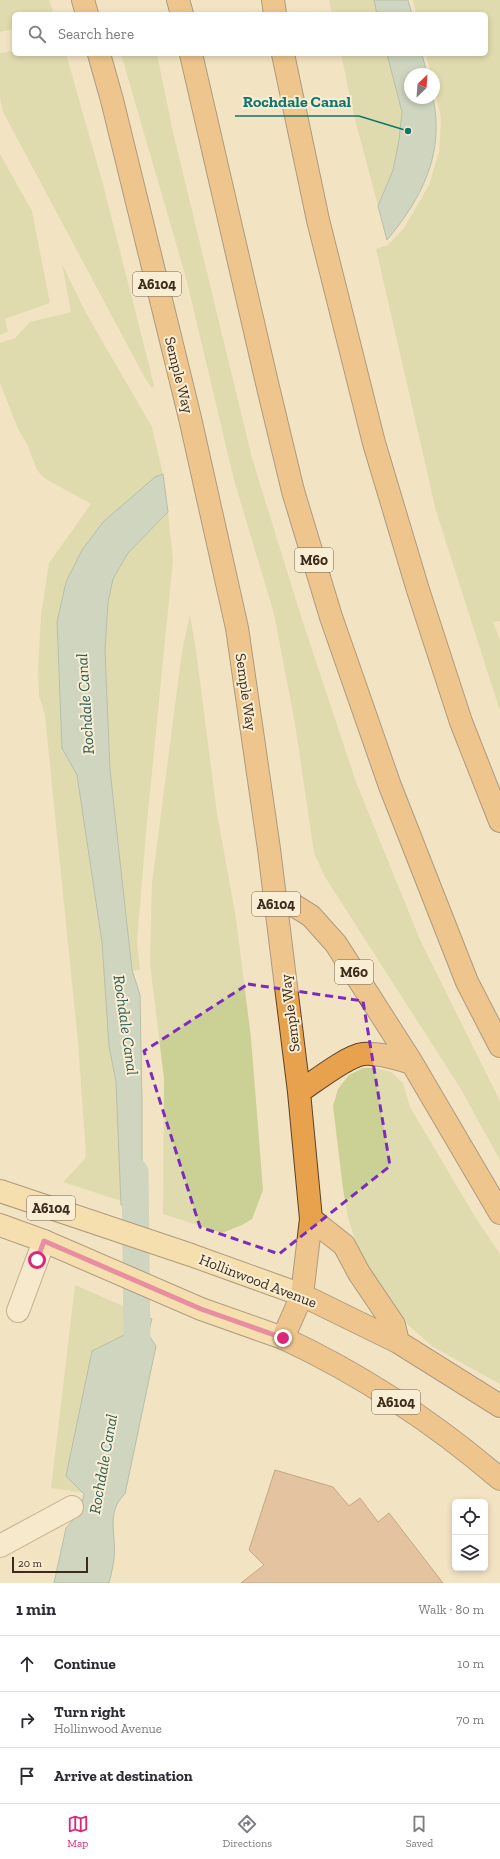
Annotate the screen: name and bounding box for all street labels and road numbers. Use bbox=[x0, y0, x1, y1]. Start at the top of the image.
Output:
road number: A6104 bbox=[133, 272, 181, 296]
street label: Semple Way bbox=[161, 335, 197, 415]
road number: M60 bbox=[295, 548, 333, 572]
street label: Semple Way bbox=[232, 652, 260, 732]
road number: A6104 bbox=[252, 892, 300, 916]
road number: M60 bbox=[335, 960, 373, 984]
street label: Semple Way bbox=[276, 973, 304, 1053]
road number: A6104 bbox=[27, 1196, 75, 1220]
street label: Hollinwood Avenue bbox=[197, 1250, 319, 1312]
road number: A6104 bbox=[372, 1390, 420, 1414]

